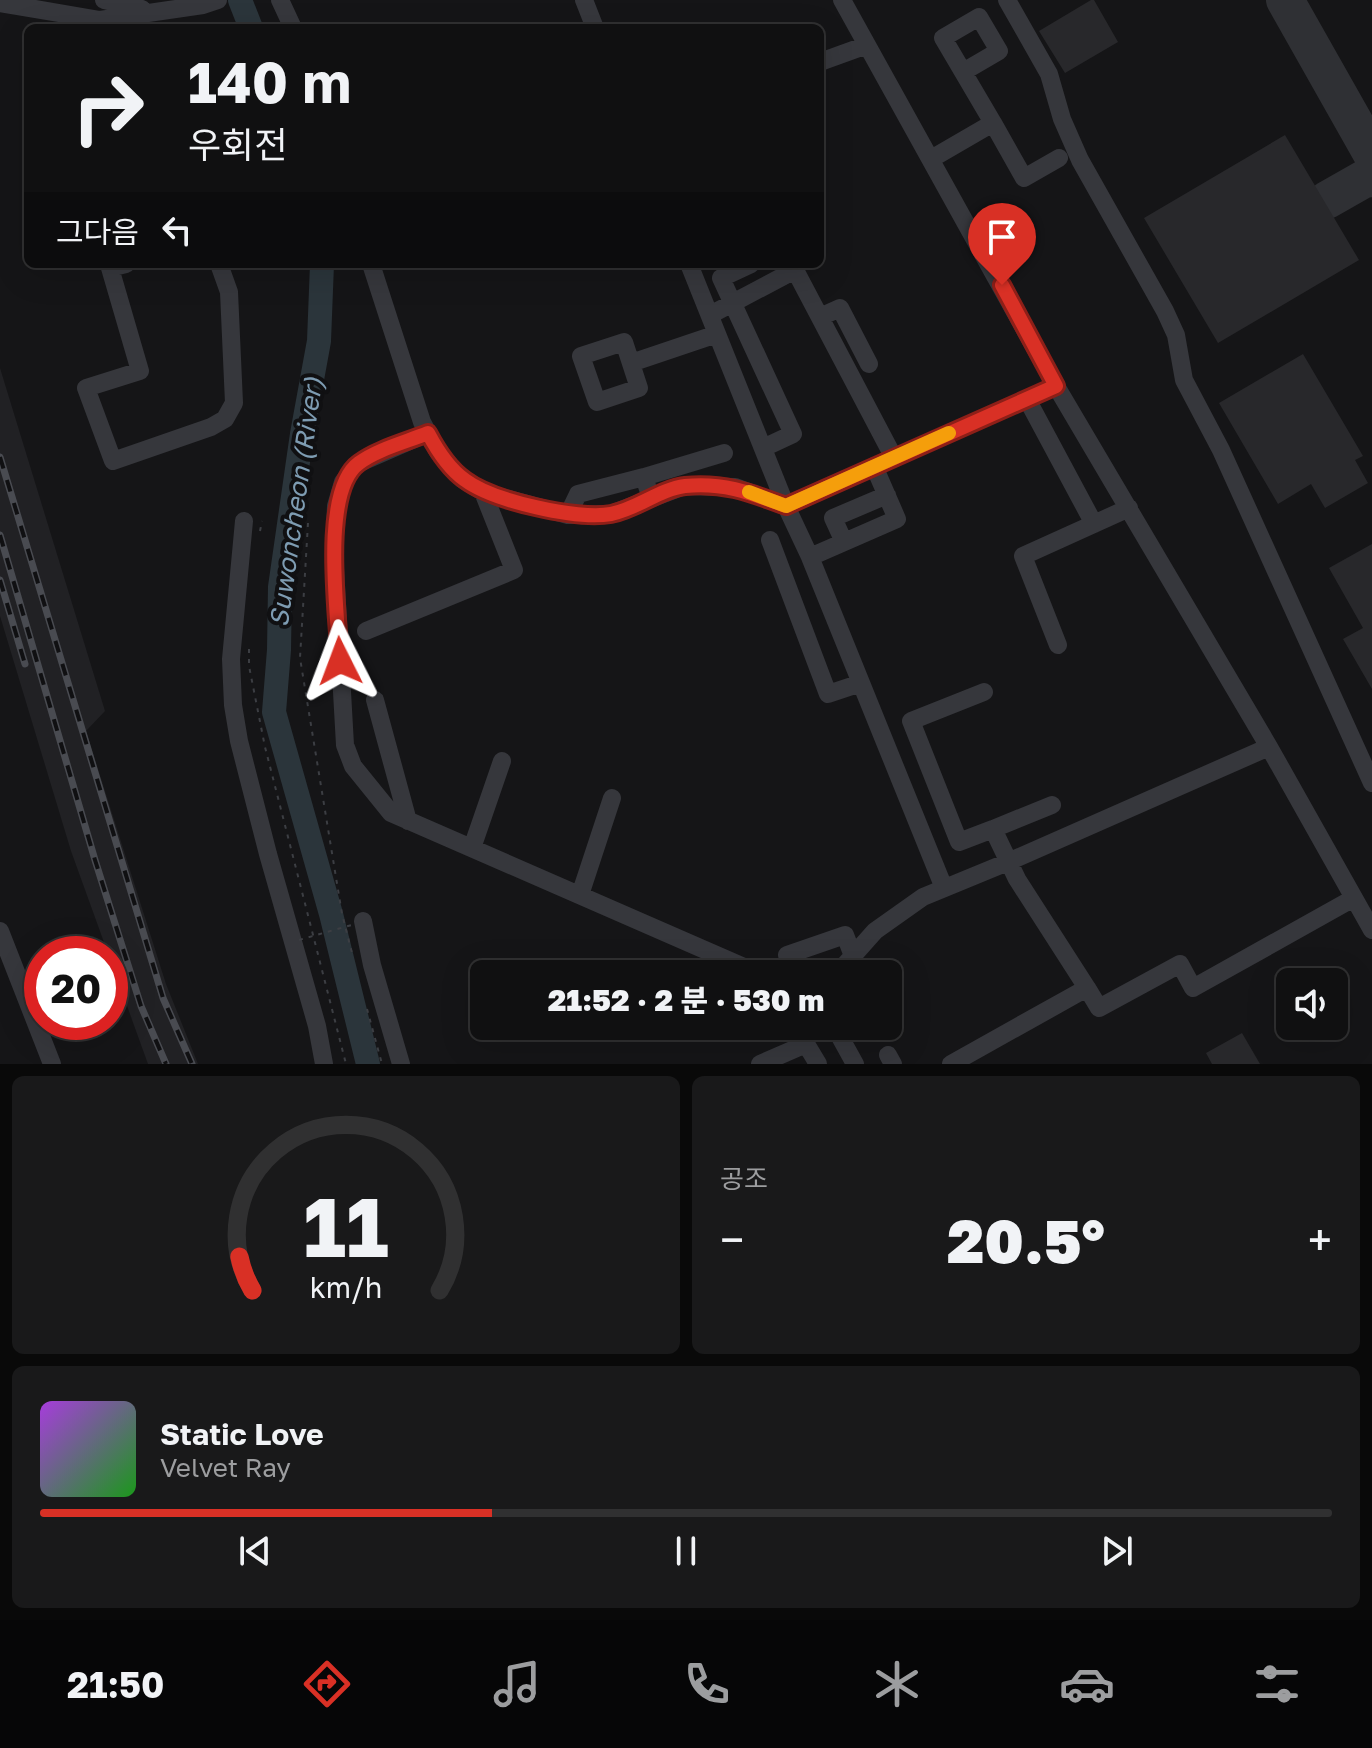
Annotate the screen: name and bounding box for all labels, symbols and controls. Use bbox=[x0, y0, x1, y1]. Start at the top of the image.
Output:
text: 140 m bbox=[188, 48, 351, 115]
icon: right bbox=[56, 56, 160, 160]
text: 우회전 bbox=[188, 123, 287, 166]
pin bbox=[968, 203, 1036, 285]
icon: left bbox=[155, 208, 199, 252]
text: 그다음 bbox=[56, 214, 139, 250]
icon: arrive bbox=[980, 215, 1024, 259]
water label: Suwoncheon (River) bbox=[263, 375, 328, 629]
position arrow bbox=[298, 619, 382, 703]
speed limit sign: 20 bbox=[24, 936, 128, 1040]
map controls bbox=[1276, 968, 1348, 1040]
button: sound bbox=[1276, 968, 1348, 1040]
text: 21:52 · 2 분 · 530 m bbox=[548, 982, 824, 1018]
text: 공조 bbox=[720, 1163, 768, 1194]
text: 11 bbox=[303, 1175, 389, 1275]
text: 20.5° bbox=[947, 1204, 1105, 1276]
text: − bbox=[720, 1213, 744, 1266]
text: + bbox=[1308, 1213, 1332, 1266]
text: km/h bbox=[310, 1270, 382, 1304]
text: Static Love bbox=[160, 1416, 324, 1452]
text: Velvet Ray bbox=[160, 1452, 291, 1483]
icon: previous bbox=[233, 1529, 277, 1573]
icon: pause bbox=[664, 1529, 708, 1573]
icon: next bbox=[1095, 1529, 1139, 1573]
icon: directions bbox=[299, 1656, 355, 1712]
icon: music bbox=[489, 1656, 545, 1712]
icon: phone bbox=[679, 1656, 735, 1712]
icon: climate bbox=[869, 1656, 925, 1712]
icon: car bbox=[1059, 1656, 1115, 1712]
icon: filters bbox=[1249, 1656, 1305, 1712]
text: 21:50 bbox=[67, 1663, 164, 1706]

